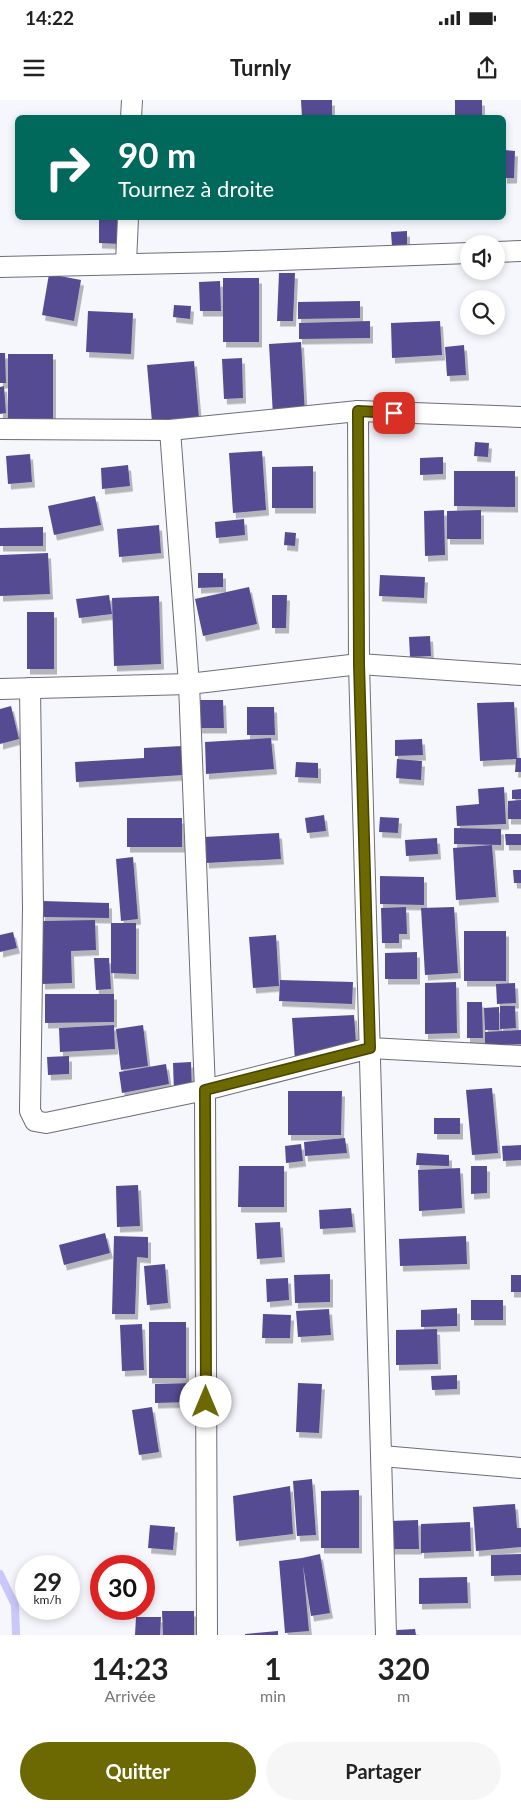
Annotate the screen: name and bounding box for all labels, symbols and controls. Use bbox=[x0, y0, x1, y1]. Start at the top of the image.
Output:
text: 14:22 bbox=[25, 6, 74, 29]
icon: menu bbox=[20, 54, 48, 82]
text: Turnly bbox=[230, 54, 291, 81]
icon: share bbox=[473, 54, 501, 82]
text: 90 m bbox=[118, 133, 196, 175]
icon: right bbox=[35, 135, 100, 200]
text: Tournez à droite bbox=[118, 175, 274, 202]
map controls bbox=[460, 235, 505, 335]
button: sound bbox=[460, 235, 505, 280]
button: search bbox=[460, 290, 505, 335]
pin bbox=[373, 392, 415, 434]
icon: arrive bbox=[380, 399, 408, 427]
position arrow bbox=[179, 1375, 231, 1427]
speed limit sign: 30 bbox=[90, 1555, 155, 1620]
text: 29 bbox=[33, 1566, 62, 1596]
text: km/h bbox=[33, 1592, 62, 1607]
text: 14:23 bbox=[91, 1650, 169, 1686]
text: 1 bbox=[264, 1650, 282, 1686]
text: 320 bbox=[377, 1650, 430, 1686]
text: Arrivée bbox=[104, 1686, 156, 1705]
text: min bbox=[260, 1686, 286, 1705]
text: m bbox=[397, 1686, 410, 1705]
button: Quitter bbox=[20, 1742, 256, 1800]
button: Partager bbox=[266, 1742, 501, 1800]

